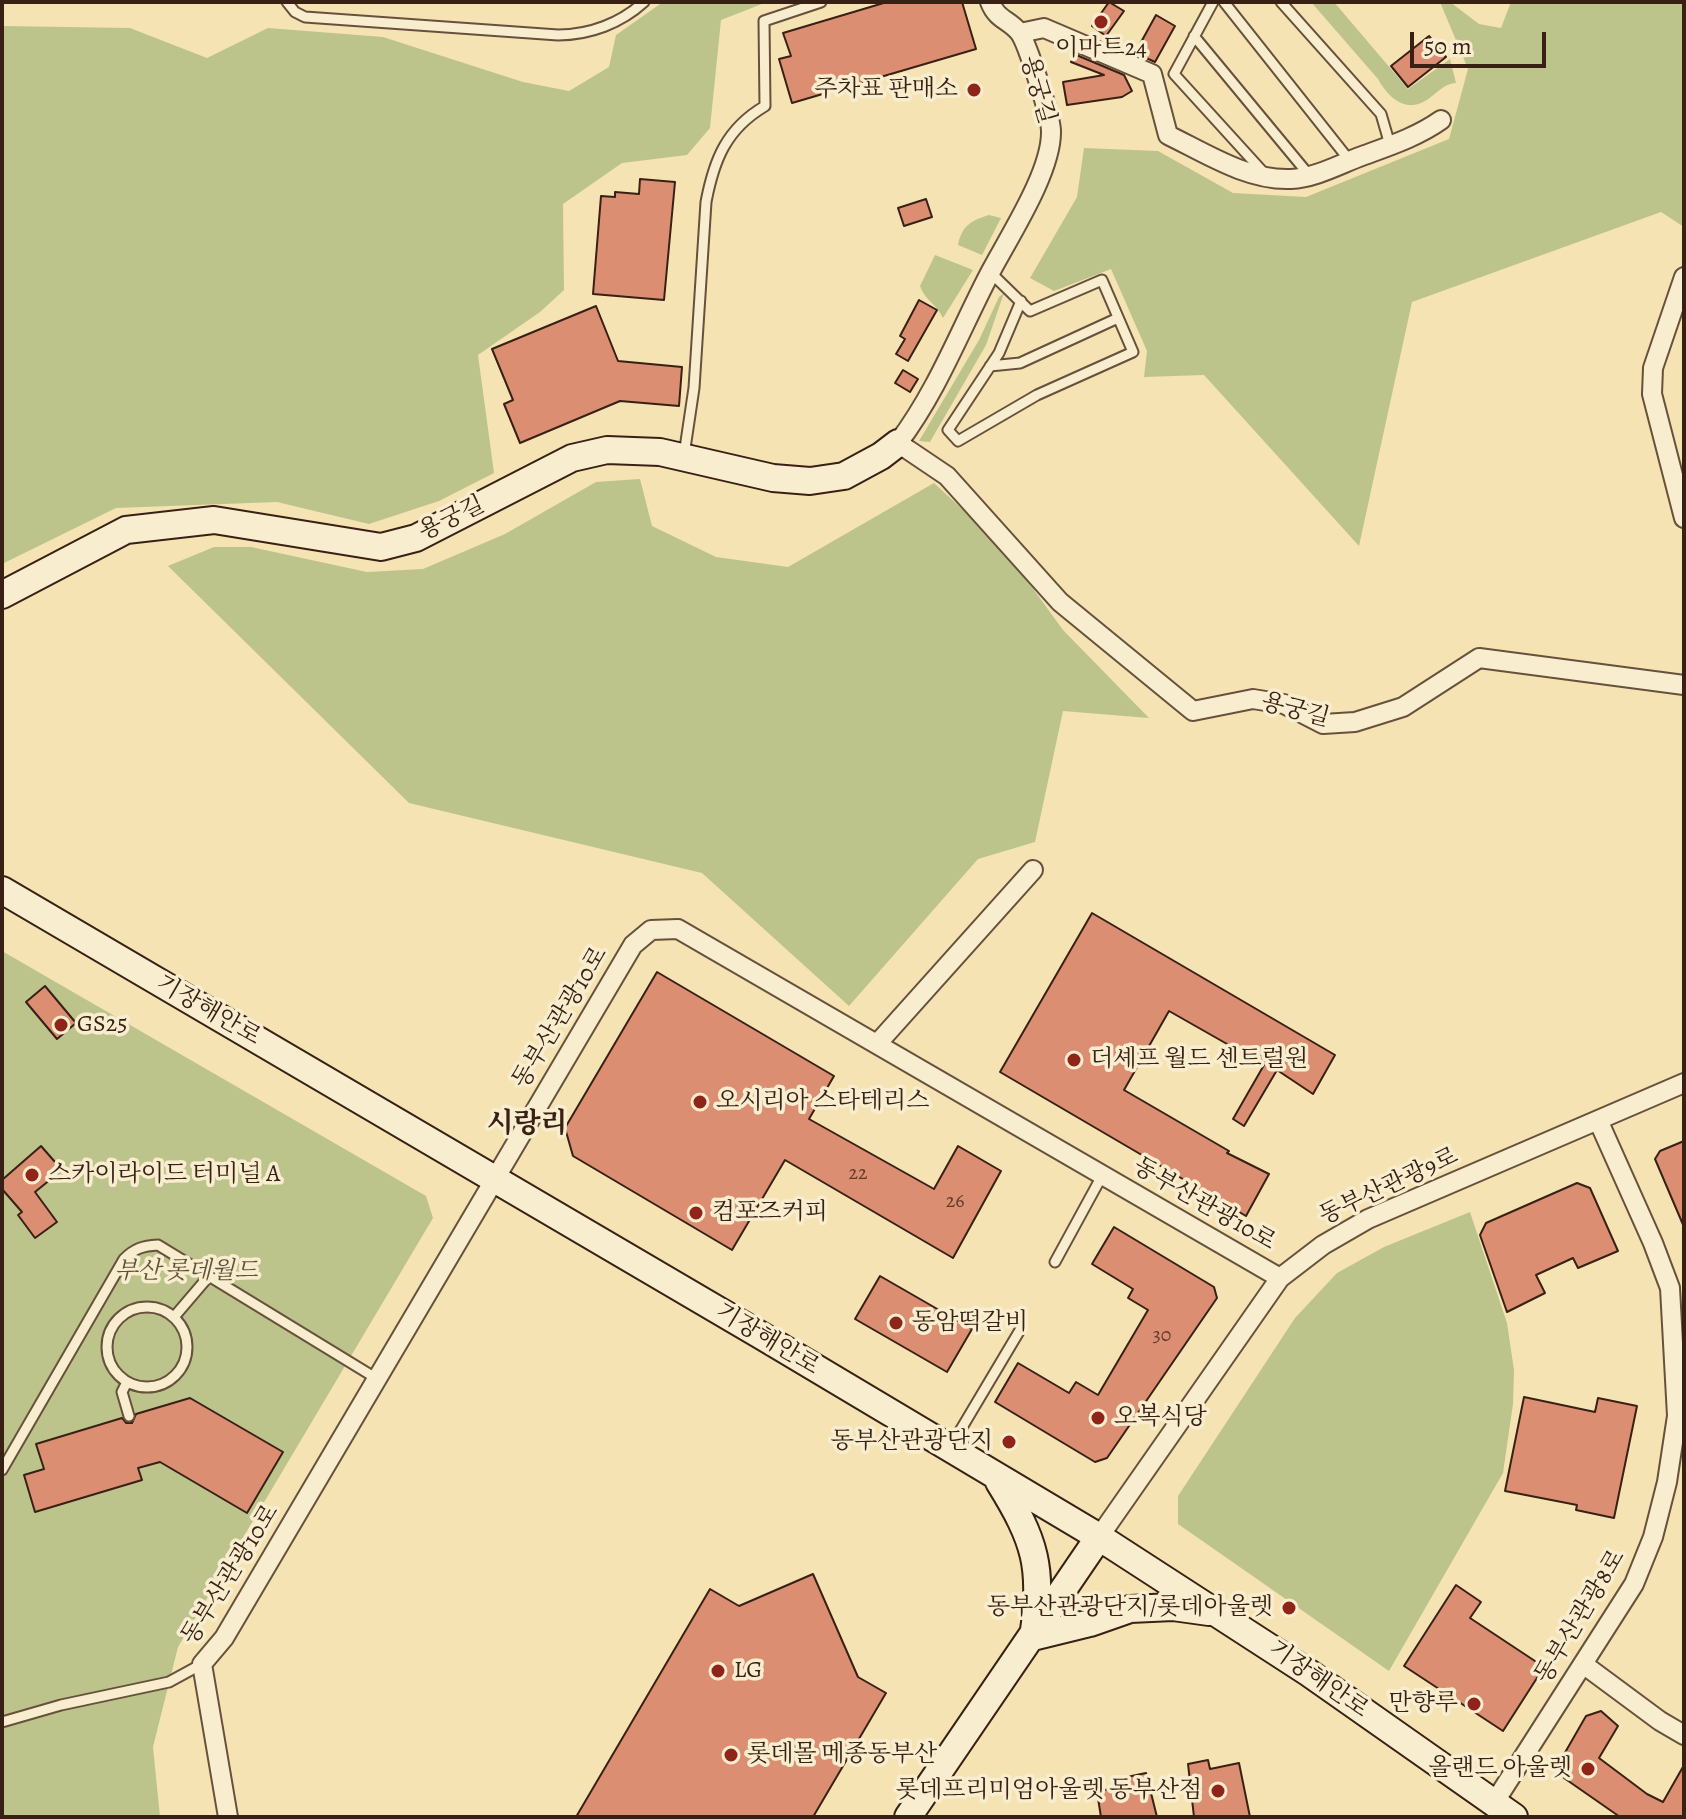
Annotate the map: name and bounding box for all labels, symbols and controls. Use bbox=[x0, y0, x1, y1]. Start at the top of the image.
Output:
marker: 이마트24 bbox=[1092, 13, 1110, 31]
scale bar bbox=[1414, 16, 1550, 66]
text: 50 m bbox=[1424, 30, 1472, 62]
place label: 이마트24 bbox=[1055, 35, 1147, 63]
street label: 용궁길 bbox=[1014, 53, 1060, 127]
place label: 주차표 판매소 bbox=[814, 76, 958, 104]
marker: 주차표 판매소 bbox=[965, 81, 983, 99]
street label: 용궁길 bbox=[414, 491, 490, 547]
street label: 용궁길 bbox=[1258, 688, 1332, 734]
street label: 동부산관광10로 bbox=[507, 942, 615, 1094]
street label: 기장해안로 bbox=[151, 970, 265, 1052]
place label: GS25 bbox=[77, 1011, 127, 1039]
marker: GS25 bbox=[52, 1016, 70, 1034]
place label: 더셰프 월드 센트럴원 bbox=[1090, 1046, 1308, 1074]
marker: 더셰프 월드 센트럴원 bbox=[1065, 1051, 1083, 1069]
place label: 오시리아 스타테리스 bbox=[716, 1088, 929, 1116]
marker: 오시리아 스타테리스 bbox=[691, 1093, 709, 1111]
district label: 시랑리 bbox=[486, 1108, 568, 1142]
street label: 동부산관광9로 bbox=[1315, 1142, 1463, 1232]
street label: 동부산관광10로 bbox=[1127, 1153, 1281, 1257]
place label: 스카이라이드 터미널 A bbox=[48, 1161, 280, 1189]
house number: 22 bbox=[849, 1162, 867, 1186]
marker: 스카이라이드 터미널 A bbox=[23, 1166, 41, 1184]
house number: 26 bbox=[946, 1190, 964, 1214]
place label: 컴포즈커피 bbox=[712, 1199, 828, 1227]
marker: 컴포즈커피 bbox=[687, 1204, 705, 1222]
park label: 부산 롯데월드 bbox=[114, 1258, 258, 1286]
street label: 기장해안로 bbox=[710, 1298, 824, 1382]
place label: 동암떡갈비 bbox=[912, 1309, 1028, 1337]
marker: 동암떡갈비 bbox=[887, 1314, 905, 1332]
house number: 30 bbox=[1153, 1324, 1171, 1348]
place label: 오복식당 bbox=[1114, 1404, 1207, 1432]
marker: 오복식당 bbox=[1089, 1409, 1107, 1427]
place label: 동부산관광단지 bbox=[831, 1428, 993, 1456]
marker: 동부산관광단지 bbox=[1000, 1433, 1018, 1451]
street label: 동부산관광10로 bbox=[176, 1499, 286, 1651]
street label: 동부산관광8로 bbox=[1530, 1545, 1632, 1689]
place label: 동부산관광단지/롯데아울렛 bbox=[987, 1594, 1273, 1622]
marker: 동부산관광단지/롯데아울렛 bbox=[1280, 1599, 1298, 1617]
street label: 기장해안로 bbox=[1262, 1635, 1374, 1725]
place label: LG bbox=[734, 1657, 762, 1685]
marker: LG bbox=[709, 1662, 727, 1680]
place label: 만향루 bbox=[1388, 1690, 1458, 1718]
marker: 만향루 bbox=[1465, 1695, 1483, 1713]
place label: 롯데몰 메종동부산 bbox=[747, 1741, 937, 1769]
marker: 롯데몰 메종동부산 bbox=[722, 1746, 740, 1764]
place label: 올랜드 아울렛 bbox=[1428, 1755, 1572, 1783]
marker: 올랜드 아울렛 bbox=[1579, 1760, 1597, 1778]
place label: 롯데프리미엄아울렛 동부산점 bbox=[896, 1777, 1202, 1805]
marker: 롯데프리미엄아울렛 동부산점 bbox=[1209, 1782, 1227, 1800]

